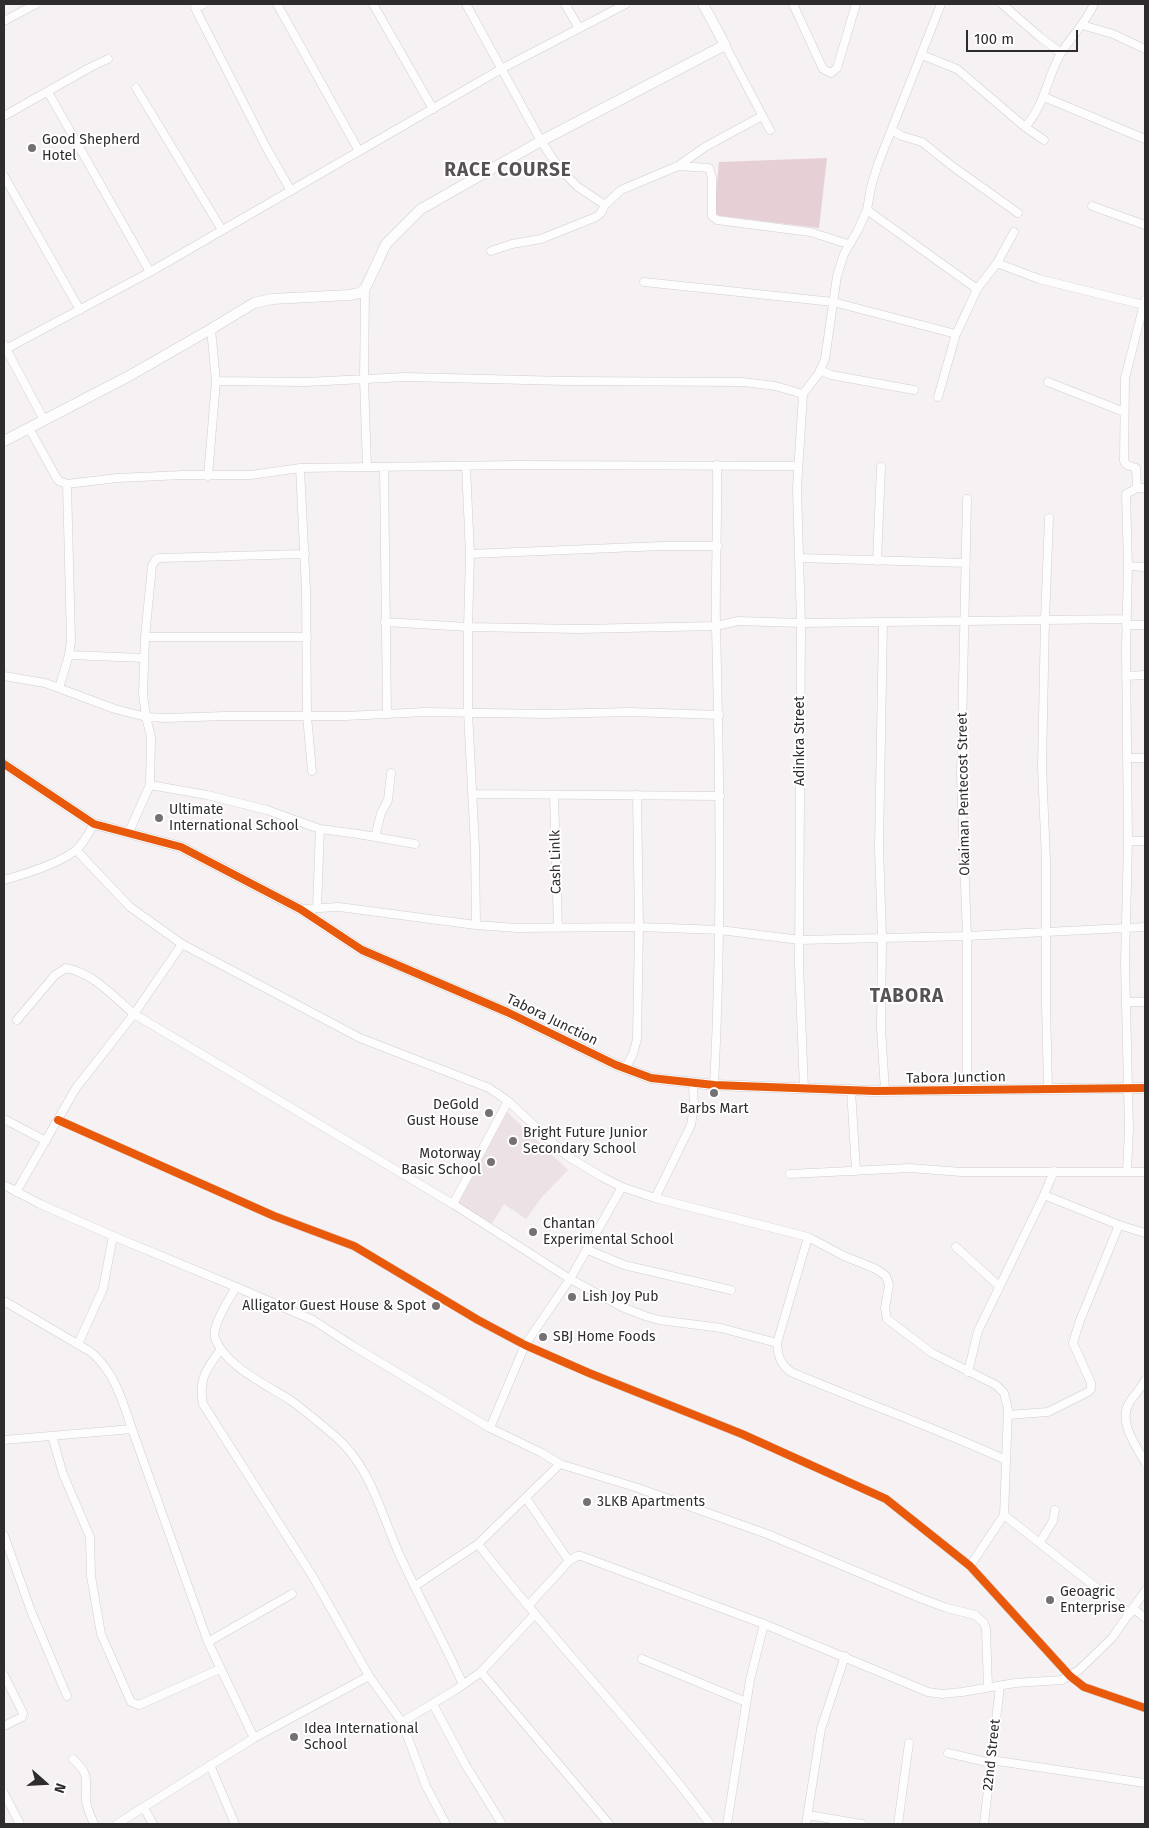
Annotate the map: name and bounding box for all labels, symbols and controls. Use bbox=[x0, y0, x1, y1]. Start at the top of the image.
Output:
scale bar bbox=[969, 20, 1082, 52]
text: 100 m bbox=[974, 30, 1014, 48]
place label: Good Shepherd Hotel bbox=[42, 132, 140, 164]
marker: Good Shepherd Hotel bbox=[26, 142, 38, 154]
district label: RACE COURSE bbox=[443, 160, 573, 182]
street label: Adinkra Street bbox=[792, 696, 808, 786]
street label: Okaiman Pentecost Street bbox=[954, 712, 974, 876]
place label: Ultimate International School bbox=[169, 802, 299, 834]
marker: Ultimate International School bbox=[153, 812, 165, 824]
street label: Cash Linlk bbox=[547, 830, 565, 894]
district label: TABORA bbox=[869, 986, 945, 1008]
street label: Tabora Junction bbox=[504, 991, 600, 1049]
street label: Tabora Junction bbox=[906, 1069, 1006, 1087]
marker: Barbs Mart bbox=[708, 1087, 720, 1099]
place label: DeGold Gust House bbox=[407, 1097, 479, 1130]
place label: Barbs Mart bbox=[679, 1101, 749, 1117]
marker: DeGold Gust House bbox=[483, 1107, 495, 1119]
place label: Bright Future Junior Secondary School bbox=[523, 1125, 647, 1158]
marker: Bright Future Junior Secondary School bbox=[507, 1135, 519, 1147]
place label: Motorway Basic School bbox=[401, 1146, 481, 1178]
marker: Motorway Basic School bbox=[485, 1156, 497, 1168]
place label: Chantan Experimental School bbox=[543, 1216, 674, 1248]
marker: Chantan Experimental School bbox=[527, 1226, 539, 1238]
place label: Lish Joy Pub bbox=[582, 1289, 659, 1305]
marker: Lish Joy Pub bbox=[566, 1291, 578, 1303]
place label: Alligator Guest House & Spot bbox=[242, 1298, 426, 1314]
marker: Alligator Guest House & Spot bbox=[430, 1300, 442, 1312]
place label: SBJ Home Foods bbox=[553, 1329, 656, 1345]
marker: SBJ Home Foods bbox=[537, 1331, 549, 1343]
place label: 3LKB Apartments bbox=[597, 1494, 705, 1510]
marker: 3LKB Apartments bbox=[581, 1496, 593, 1508]
place label: Geoagric Enterprise bbox=[1060, 1584, 1125, 1616]
marker: Geoagric Enterprise bbox=[1044, 1594, 1056, 1606]
street label: 22nd Street bbox=[980, 1718, 1004, 1792]
place label: Idea International School bbox=[304, 1721, 418, 1754]
marker: Idea International School bbox=[288, 1731, 300, 1743]
north arrow bbox=[20, 1758, 70, 1808]
text: N bbox=[50, 1781, 69, 1795]

